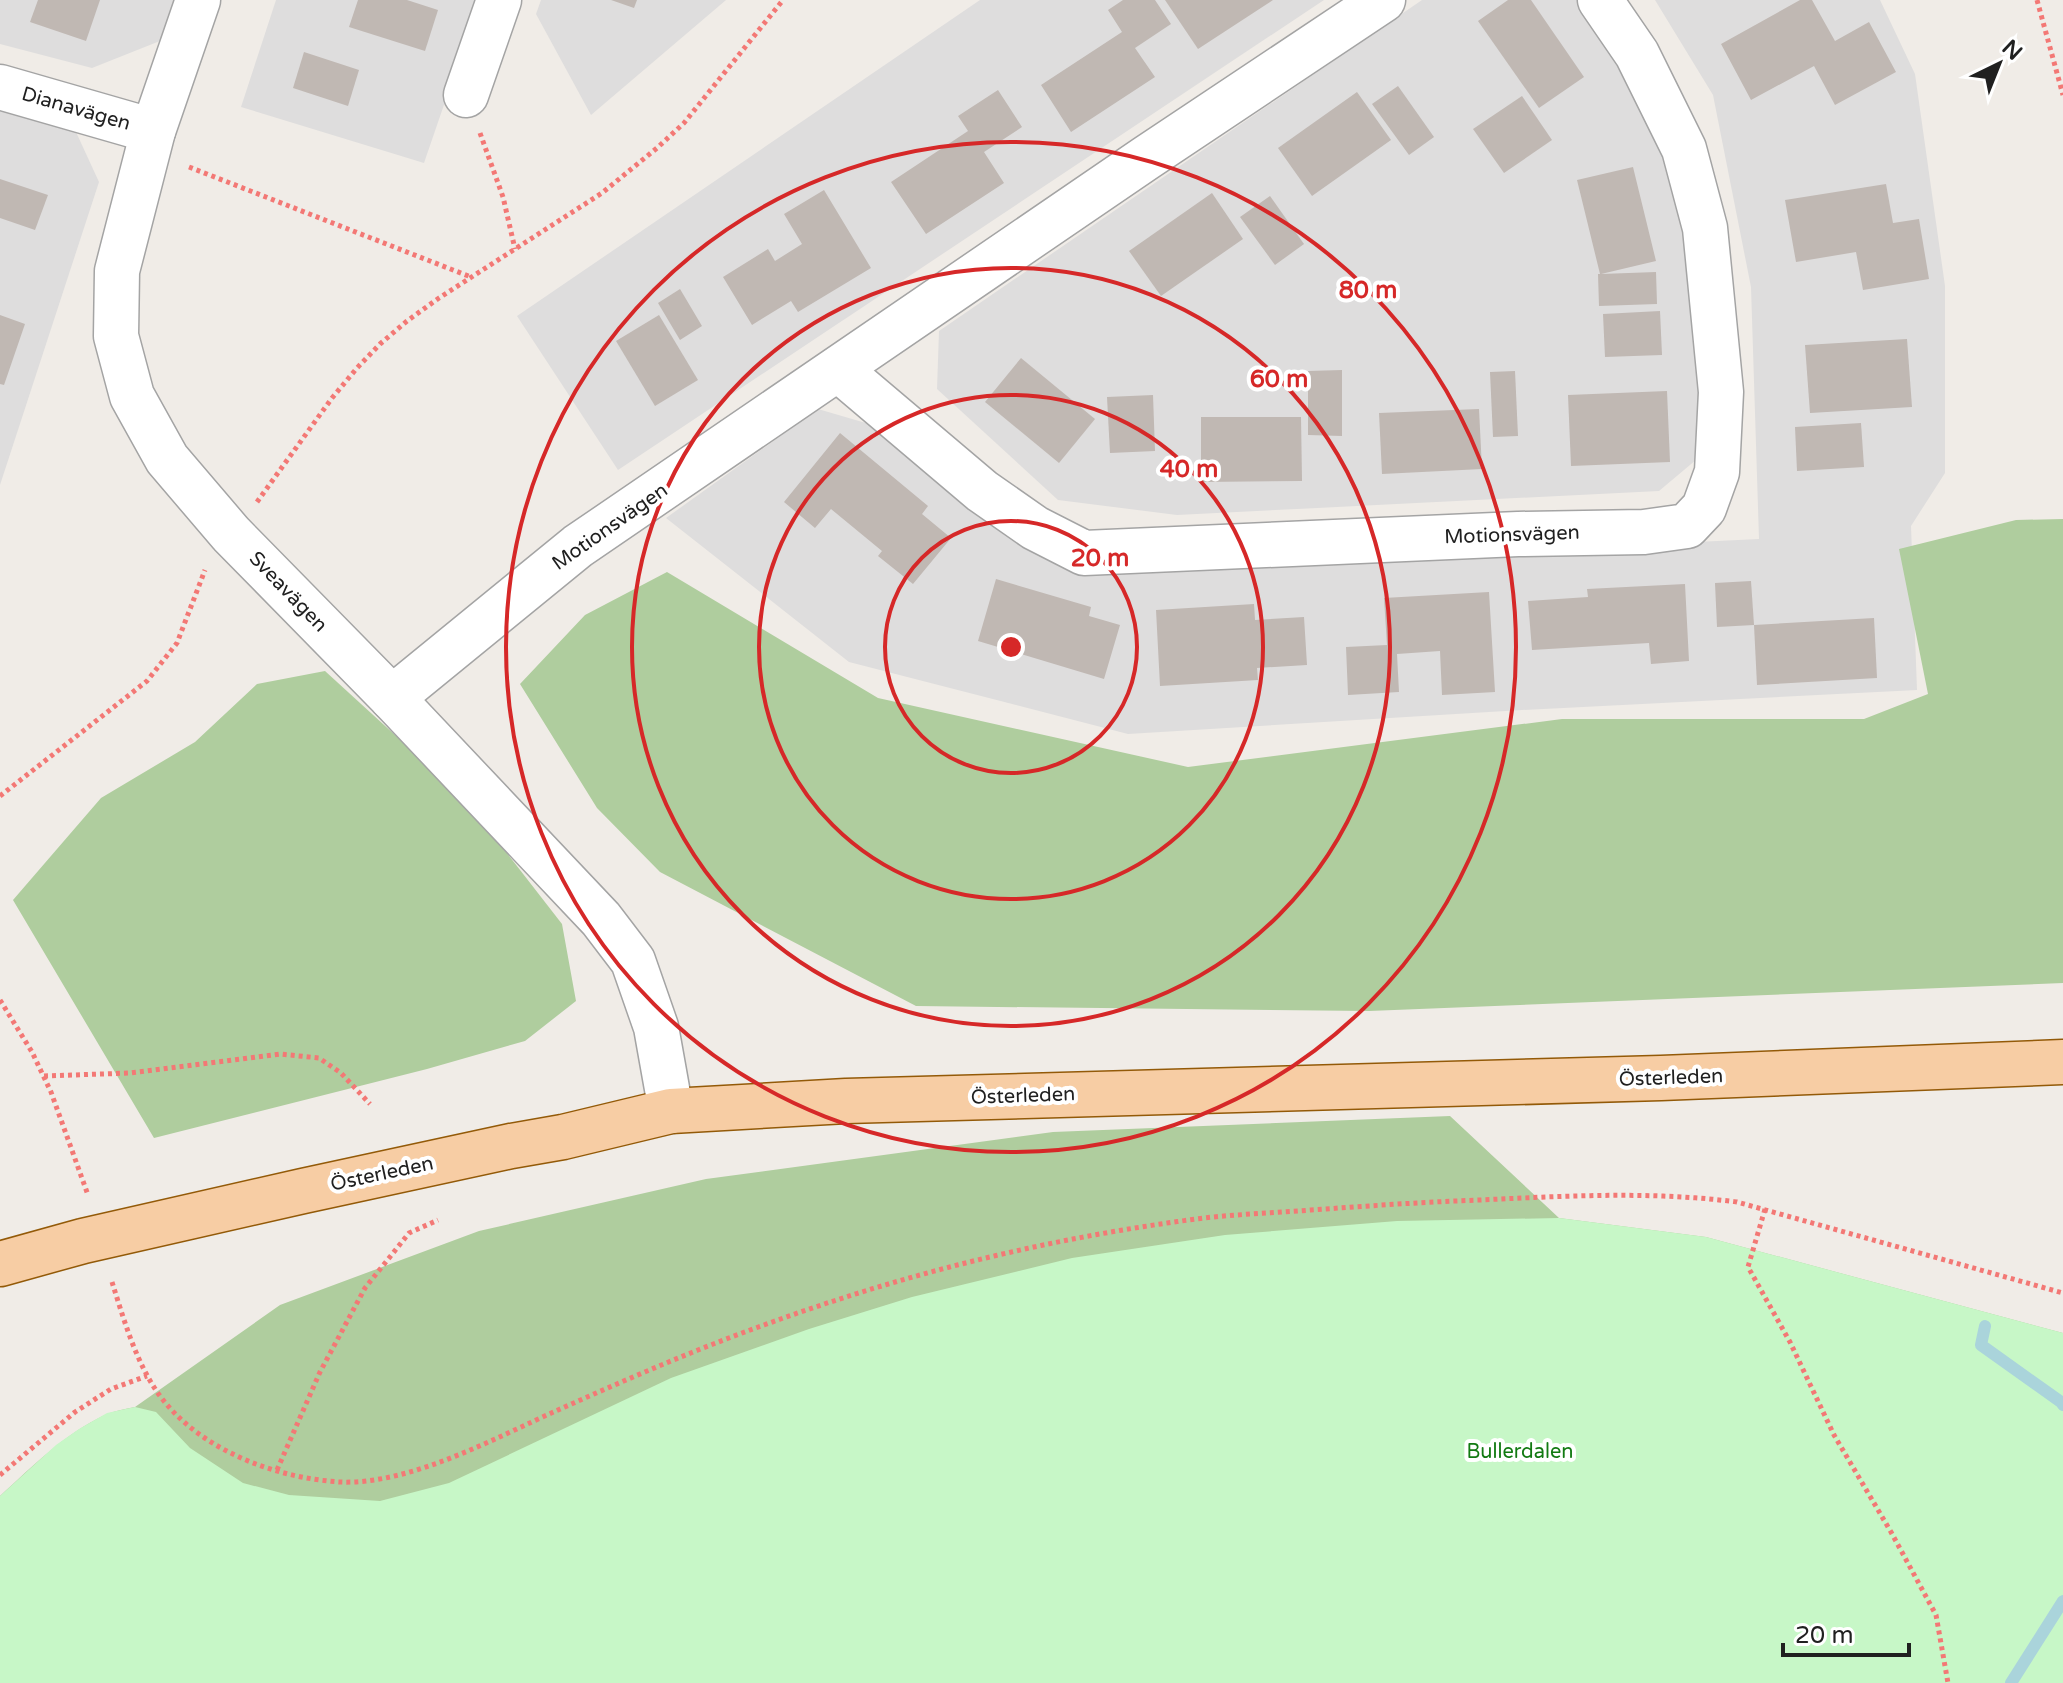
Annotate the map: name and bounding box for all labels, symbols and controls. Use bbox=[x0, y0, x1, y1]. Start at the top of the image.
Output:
north arrow bbox=[1959, 24, 2039, 104]
text: N bbox=[1997, 35, 2027, 66]
street label: Dianavägen bbox=[19, 82, 133, 136]
text: 80 m bbox=[1339, 276, 1397, 305]
text: 60 m bbox=[1250, 365, 1308, 394]
text: 40 m bbox=[1160, 455, 1218, 484]
street label: Motionsvägen bbox=[548, 478, 672, 576]
street label: Motionsvägen bbox=[1444, 521, 1580, 549]
text: 20 m bbox=[1071, 544, 1129, 573]
street label: Sveavägen bbox=[244, 547, 332, 637]
centre of rings bbox=[997, 633, 1025, 661]
street label: Österleden bbox=[1618, 1063, 1724, 1092]
street label: Österleden bbox=[970, 1081, 1076, 1110]
street label: Österleden bbox=[328, 1150, 436, 1197]
park label: Bullerdalen bbox=[1467, 1440, 1573, 1464]
scale bar bbox=[1783, 1607, 1909, 1657]
text: 20 m bbox=[1795, 1621, 1853, 1650]

